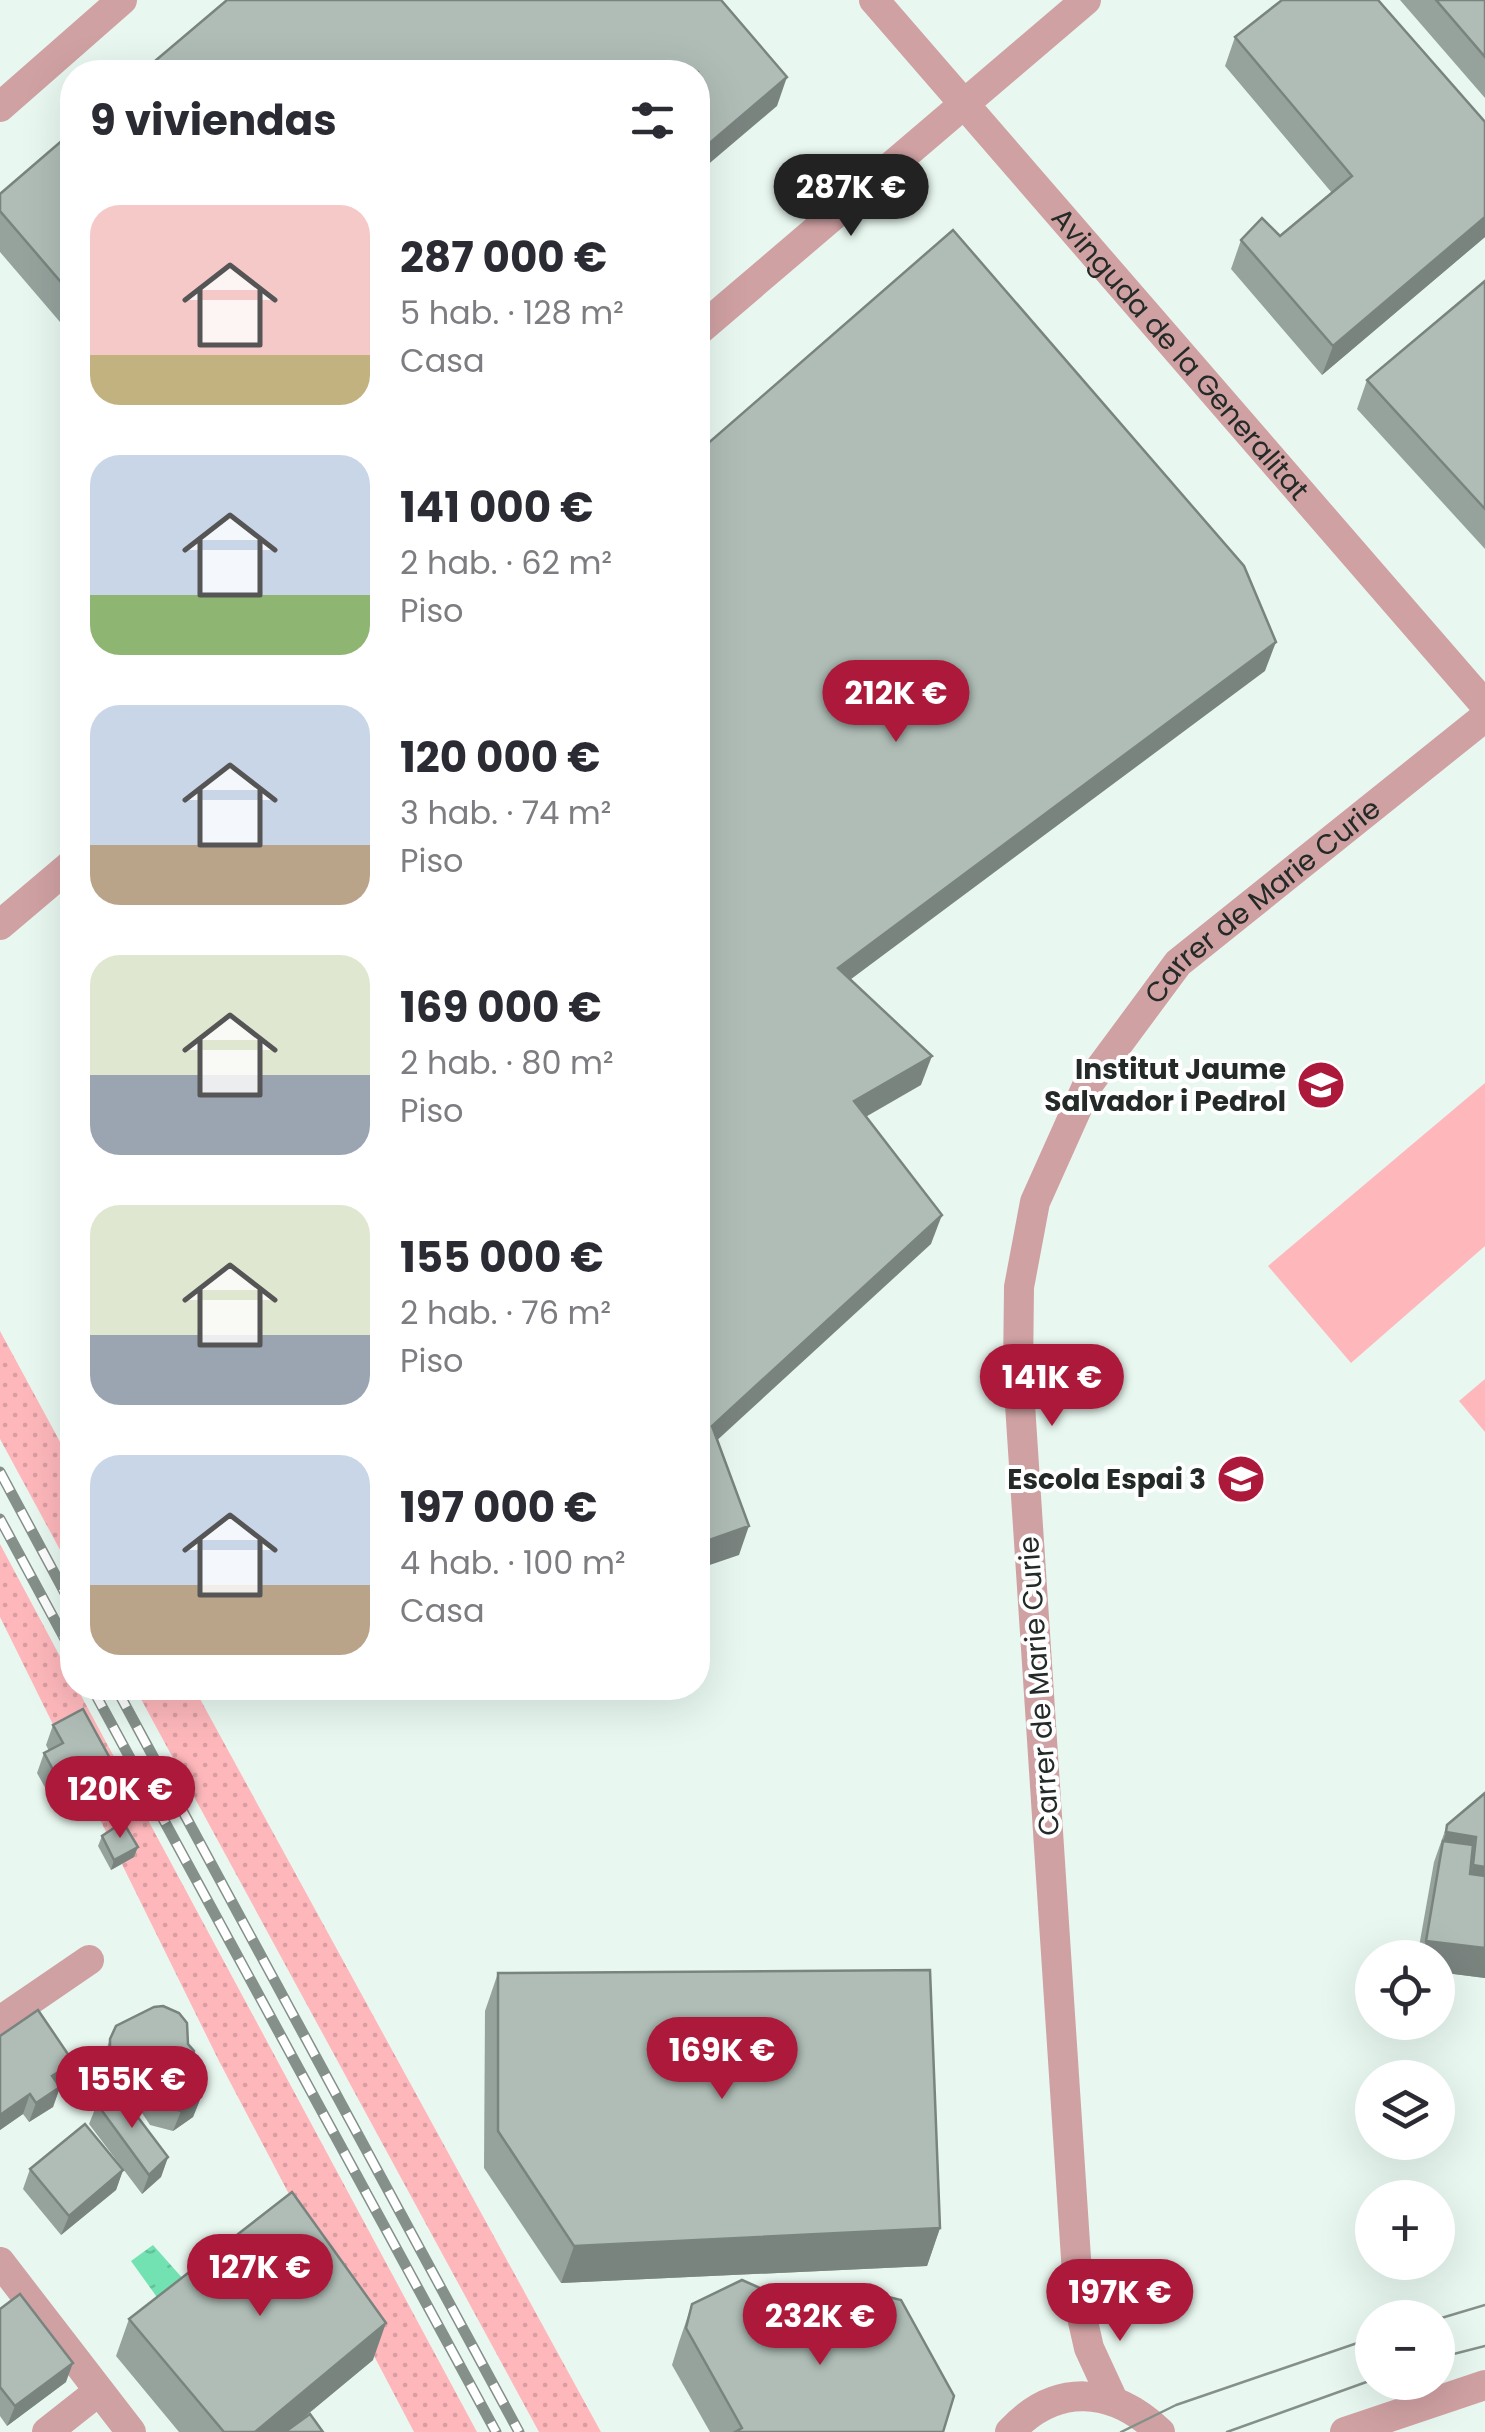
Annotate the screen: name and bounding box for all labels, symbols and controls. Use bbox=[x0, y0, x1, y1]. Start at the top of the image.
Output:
text: 9 viviendas bbox=[90, 91, 337, 150]
icon: filters bbox=[625, 93, 680, 148]
pin: 287K € bbox=[770, 154, 932, 239]
text: 287K € bbox=[796, 164, 906, 209]
street label: Avinguda de la Generalitat bbox=[1043, 199, 1318, 508]
text: 287 000 € bbox=[400, 228, 607, 287]
icon: home bbox=[170, 245, 290, 365]
text: 5 hab. · 128 m² bbox=[400, 290, 624, 335]
text: Casa bbox=[400, 338, 485, 383]
text: 141 000 € bbox=[400, 478, 593, 537]
icon: home bbox=[170, 495, 290, 615]
text: 2 hab. · 62 m² bbox=[400, 540, 612, 585]
text: Piso bbox=[400, 588, 464, 633]
pin: 212K € bbox=[815, 660, 977, 745]
text: 212K € bbox=[844, 670, 948, 715]
text: 120 000 € bbox=[400, 728, 601, 787]
icon: home bbox=[170, 745, 290, 865]
street label: Carrer de Marie Curie bbox=[1135, 789, 1388, 1012]
text: 3 hab. · 74 m² bbox=[400, 790, 611, 835]
text: Piso bbox=[400, 838, 464, 883]
text: 169 000 € bbox=[400, 978, 602, 1037]
icon: home bbox=[170, 995, 290, 1115]
text: 2 hab. · 80 m² bbox=[400, 1040, 614, 1085]
place label: Institut Jaume Salvador i Pedrol bbox=[1044, 1050, 1286, 1121]
school or university icon: Institut Jaume Salvador i Pedrol bbox=[1295, 1059, 1347, 1111]
text: Piso bbox=[400, 1088, 464, 1133]
text: 155 000 € bbox=[400, 1228, 604, 1287]
icon: home bbox=[170, 1245, 290, 1365]
text: 2 hab. · 76 m² bbox=[400, 1290, 611, 1335]
text: Piso bbox=[400, 1338, 464, 1383]
pin: 141K € bbox=[971, 1344, 1133, 1429]
text: 141K € bbox=[1002, 1354, 1102, 1399]
school or university icon: Escola Espai 3 bbox=[1215, 1453, 1267, 1505]
place label: Escola Espai 3 bbox=[1007, 1460, 1206, 1499]
text: 197 000 € bbox=[400, 1478, 597, 1537]
icon: home bbox=[170, 1495, 290, 1615]
street label: Carrer de Marie Curie bbox=[1009, 1535, 1069, 1837]
text: 4 hab. · 100 m² bbox=[400, 1540, 626, 1585]
text: Casa bbox=[400, 1588, 485, 1633]
pin: 120K € bbox=[39, 1756, 201, 1841]
text: 120K € bbox=[67, 1766, 173, 1811]
map controls bbox=[1355, 1940, 1455, 2400]
button: locate bbox=[1355, 1940, 1455, 2040]
pin: 169K € bbox=[641, 2017, 803, 2102]
text: 169K € bbox=[669, 2027, 775, 2072]
pin: 155K € bbox=[51, 2046, 213, 2131]
text: 155K € bbox=[78, 2056, 186, 2101]
button: layers bbox=[1355, 2060, 1455, 2160]
button: + bbox=[1355, 2180, 1455, 2280]
pin: 127K € bbox=[179, 2234, 341, 2319]
text: 127K € bbox=[209, 2244, 311, 2289]
pin: 197K € bbox=[1039, 2259, 1201, 2344]
text: 197K € bbox=[1068, 2269, 1172, 2314]
pin: 232K € bbox=[739, 2283, 901, 2368]
text: 232K € bbox=[765, 2293, 875, 2338]
button: − bbox=[1355, 2300, 1455, 2400]

